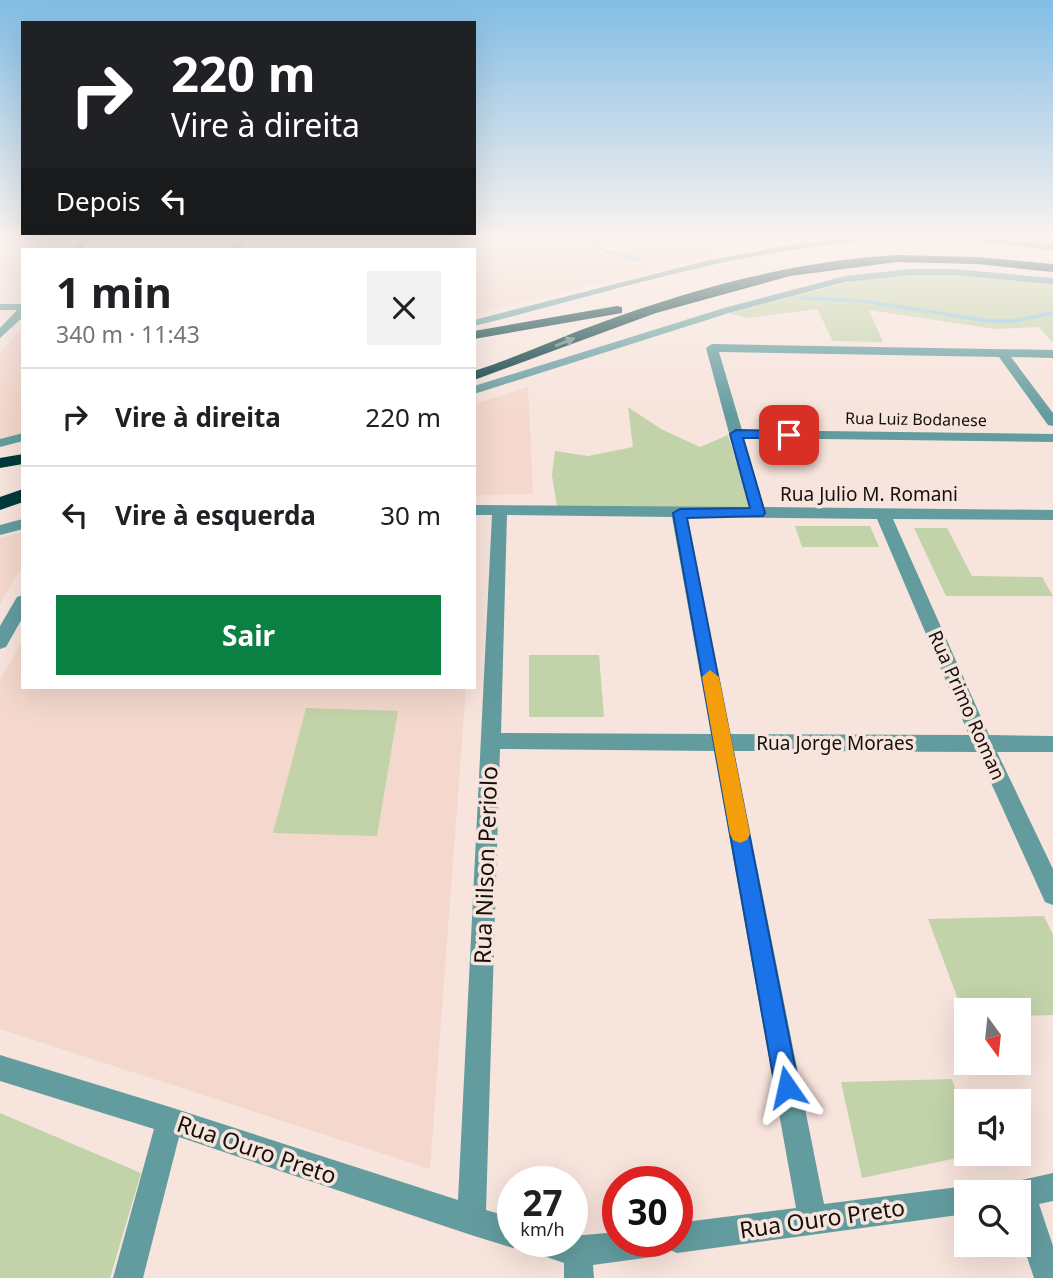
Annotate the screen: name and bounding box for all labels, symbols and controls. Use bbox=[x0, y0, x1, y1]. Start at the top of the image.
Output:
text: 220 m bbox=[171, 40, 316, 106]
icon: right bbox=[56, 49, 147, 140]
text: Vire à direita bbox=[171, 103, 360, 146]
icon: left bbox=[155, 182, 193, 220]
text: Depois bbox=[56, 183, 141, 219]
text: 1 min bbox=[56, 263, 172, 320]
button: close bbox=[367, 271, 441, 345]
text: 340 m · 11:43 bbox=[56, 318, 200, 350]
one-way arrow bbox=[555, 337, 576, 348]
icon: right bbox=[56, 398, 94, 436]
text: Vire à direita bbox=[115, 399, 281, 435]
text: 220 m bbox=[365, 399, 441, 435]
pin bbox=[759, 405, 819, 465]
street label: Rua Luiz Bodanese bbox=[845, 407, 987, 431]
icon: arrive bbox=[770, 416, 808, 454]
street label: Rua Julio M. Romani bbox=[780, 481, 958, 507]
icon: left bbox=[56, 496, 94, 534]
text: Vire à esquerda bbox=[115, 497, 316, 533]
text: 30 m bbox=[380, 497, 441, 533]
button: Sair bbox=[56, 595, 441, 675]
street label: Rua Primo Roman bbox=[922, 626, 1012, 784]
street label: Rua Jorge Moraes bbox=[756, 730, 914, 756]
street label: Rua Nilson Periolo bbox=[466, 766, 504, 964]
north arrow bbox=[954, 998, 1031, 1074]
map controls bbox=[954, 998, 1031, 1257]
position arrow bbox=[750, 1050, 824, 1124]
button: sound bbox=[954, 1089, 1031, 1166]
street label: Rua Ouro Preto bbox=[173, 1107, 341, 1191]
speed limit sign: 30 bbox=[602, 1166, 693, 1257]
text: 27 bbox=[522, 1179, 563, 1226]
button: search bbox=[954, 1180, 1031, 1257]
street label: Rua Ouro Preto bbox=[737, 1191, 907, 1245]
text: km/h bbox=[520, 1217, 565, 1241]

